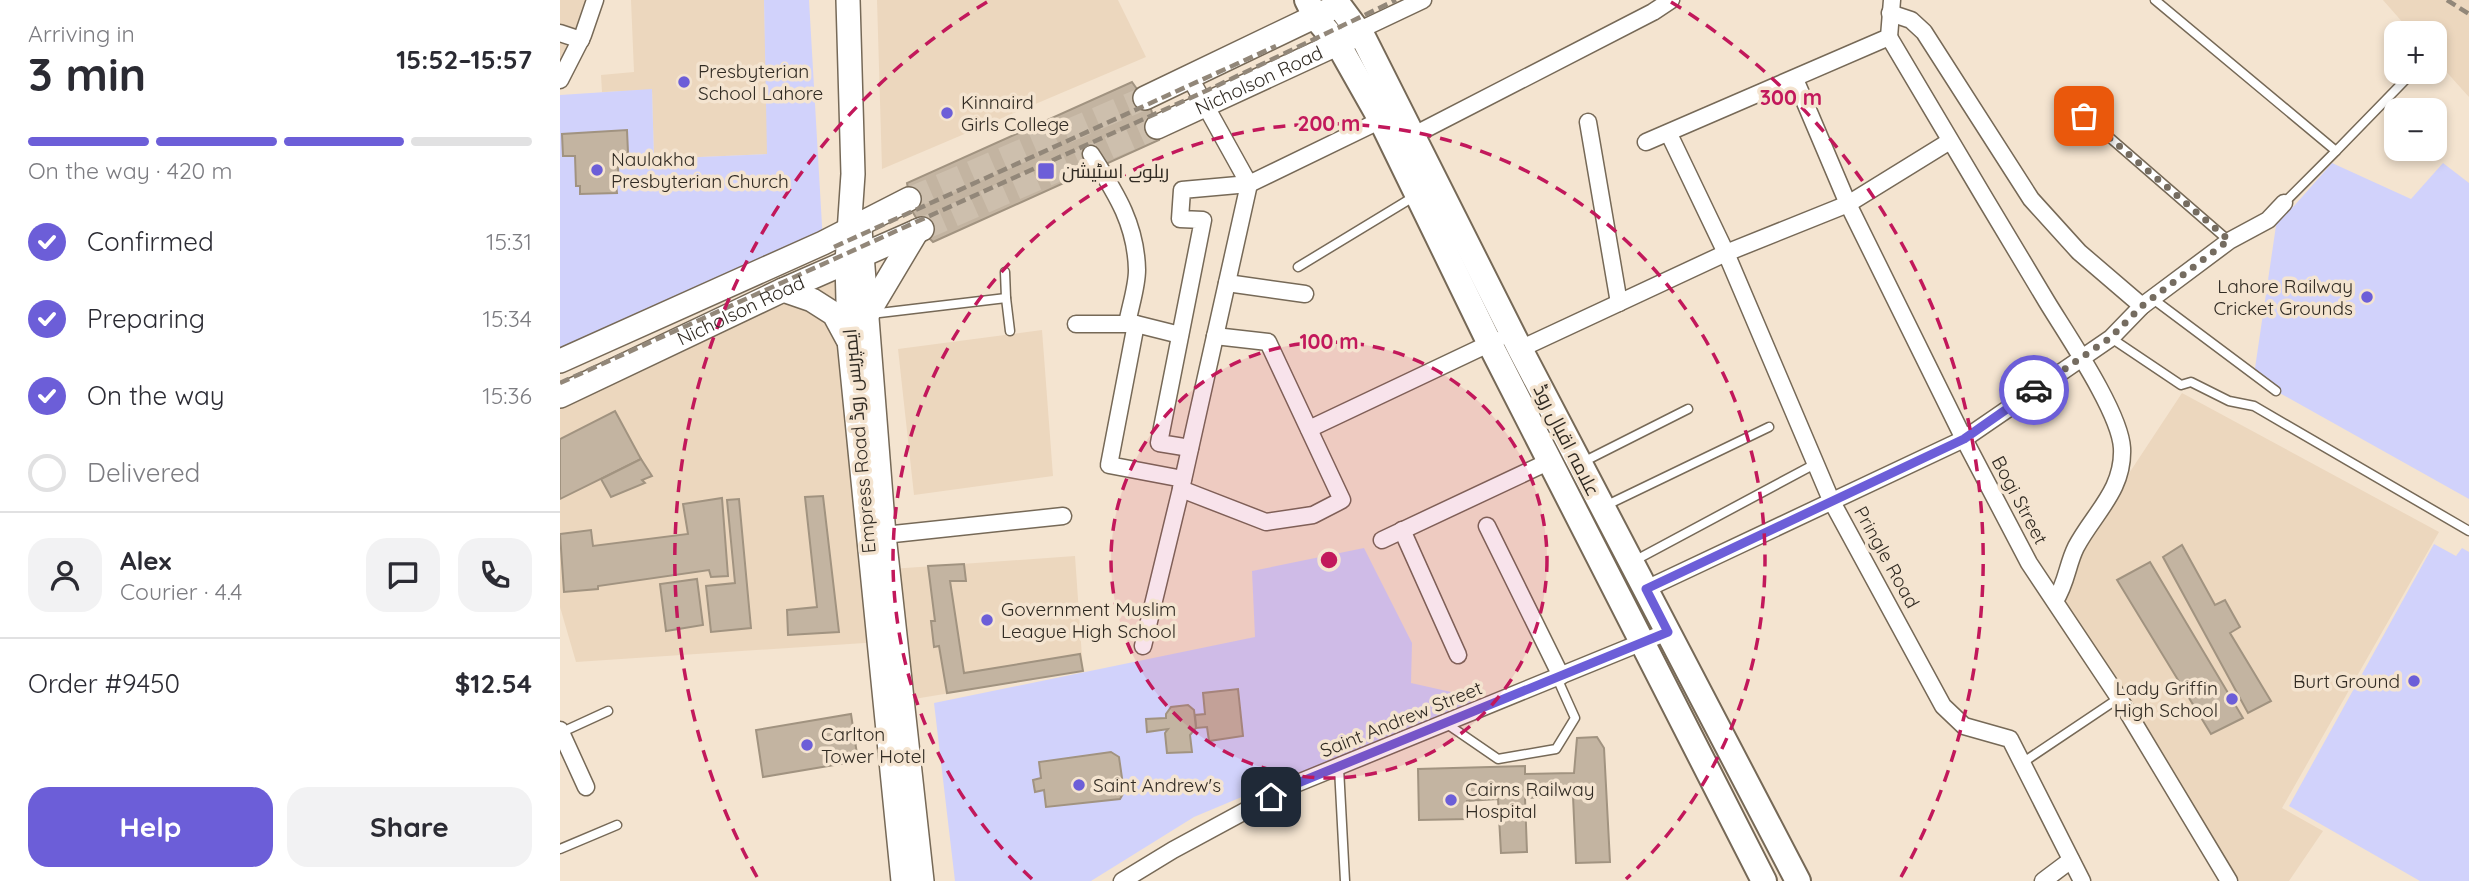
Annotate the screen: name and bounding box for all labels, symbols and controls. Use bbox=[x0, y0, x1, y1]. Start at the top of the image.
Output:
text: Arriving in bbox=[28, 19, 135, 48]
map controls bbox=[2384, 21, 2447, 161]
button: + bbox=[2384, 21, 2447, 84]
street label: Nicholson Road bbox=[1191, 40, 1326, 120]
text: 15:52–15:57 bbox=[396, 43, 532, 76]
text: 3 min bbox=[28, 45, 146, 103]
place label: Presbyterian School Lahore bbox=[698, 59, 823, 105]
marker: Presbyterian School Lahore bbox=[676, 74, 692, 90]
text: 300 m bbox=[1760, 84, 1822, 110]
pin bbox=[2054, 86, 2114, 146]
place label: Kinnaird Girls College bbox=[961, 90, 1069, 136]
icon: bag bbox=[2065, 97, 2103, 135]
button: − bbox=[2384, 98, 2447, 161]
marker: Kinnaird Girls College bbox=[939, 105, 955, 121]
text: 200 m bbox=[1298, 110, 1360, 136]
place label: Naulakha Presbyterian Church bbox=[611, 147, 789, 193]
text: On the way · 420 m bbox=[28, 156, 233, 185]
place label: ریلوے اسٹیشن bbox=[1062, 159, 1169, 183]
marker: ریلوے اسٹیشن bbox=[1036, 161, 1056, 181]
marker: Naulakha Presbyterian Church bbox=[589, 162, 605, 178]
icon: check bbox=[28, 223, 66, 261]
text: Confirmed bbox=[87, 225, 214, 258]
text: 15:31 bbox=[486, 227, 532, 256]
street label: Nicholson Road bbox=[673, 270, 808, 351]
place label: Lahore Railway Cricket Grounds bbox=[2213, 274, 2353, 320]
marker: Lahore Railway Cricket Grounds bbox=[2359, 289, 2375, 305]
icon: check bbox=[28, 300, 66, 338]
text: Preparing bbox=[87, 302, 205, 335]
text: 15:34 bbox=[482, 304, 532, 333]
street label: Empress Road ایمپریس روڈ bbox=[837, 328, 882, 554]
text: 100 m bbox=[1299, 328, 1359, 354]
courier bbox=[1999, 355, 2069, 425]
icon: car bbox=[2015, 371, 2053, 409]
icon: check bbox=[28, 377, 66, 415]
text: On the way bbox=[87, 379, 225, 412]
street label: علامہ اقبال روڈ bbox=[1528, 380, 1606, 500]
text: 15:36 bbox=[482, 381, 532, 410]
street label: Bogi Street bbox=[1987, 452, 2053, 548]
text: Delivered bbox=[87, 456, 200, 489]
street label: Pringle Road bbox=[1849, 502, 1925, 612]
button: person bbox=[28, 538, 102, 612]
button: chat bbox=[366, 538, 440, 612]
button: phone bbox=[458, 538, 532, 612]
text: Alex bbox=[120, 544, 171, 577]
centre of rings bbox=[1317, 548, 1341, 572]
text: Courier · 4.4 bbox=[120, 577, 242, 606]
place label: Government Muslim League High School bbox=[1001, 597, 1176, 643]
marker: Government Muslim League High School bbox=[979, 612, 995, 628]
text: Order #9450 bbox=[28, 667, 180, 700]
text: $12.54 bbox=[455, 667, 532, 700]
place label: Burt Ground bbox=[2293, 669, 2400, 693]
marker: Burt Ground bbox=[2406, 673, 2422, 689]
street label: Saint Andrew Street bbox=[1316, 676, 1486, 762]
place label: Lady Griffin High School bbox=[2114, 676, 2218, 722]
marker: Lady Griffin High School bbox=[2224, 691, 2240, 707]
place label: Carlton Tower Hotel bbox=[821, 722, 926, 768]
marker: Carlton Tower Hotel bbox=[799, 737, 815, 753]
pin bbox=[1241, 767, 1301, 827]
place label: Saint Andrew's bbox=[1093, 773, 1221, 797]
marker: Saint Andrew's bbox=[1071, 777, 1087, 793]
place label: Cairns Railway Hospital bbox=[1465, 777, 1595, 823]
icon: home bbox=[1252, 778, 1290, 816]
button: Help bbox=[28, 787, 273, 867]
button: Share bbox=[287, 787, 532, 867]
marker: Cairns Railway Hospital bbox=[1443, 792, 1459, 808]

